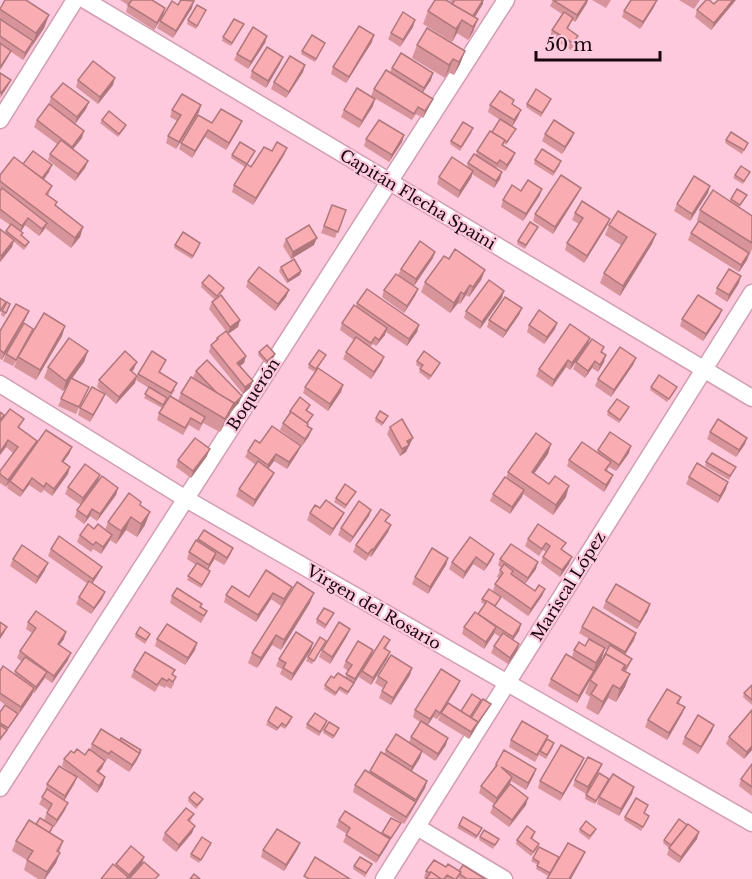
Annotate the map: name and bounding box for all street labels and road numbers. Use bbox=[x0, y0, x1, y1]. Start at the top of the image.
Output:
street label: Capitán Flecha Spaini bbox=[336, 144, 500, 254]
street label: Boquerón bbox=[222, 354, 284, 434]
street label: Mariscal López bbox=[526, 528, 610, 644]
street label: Virgen del Rosario bbox=[302, 560, 445, 654]

